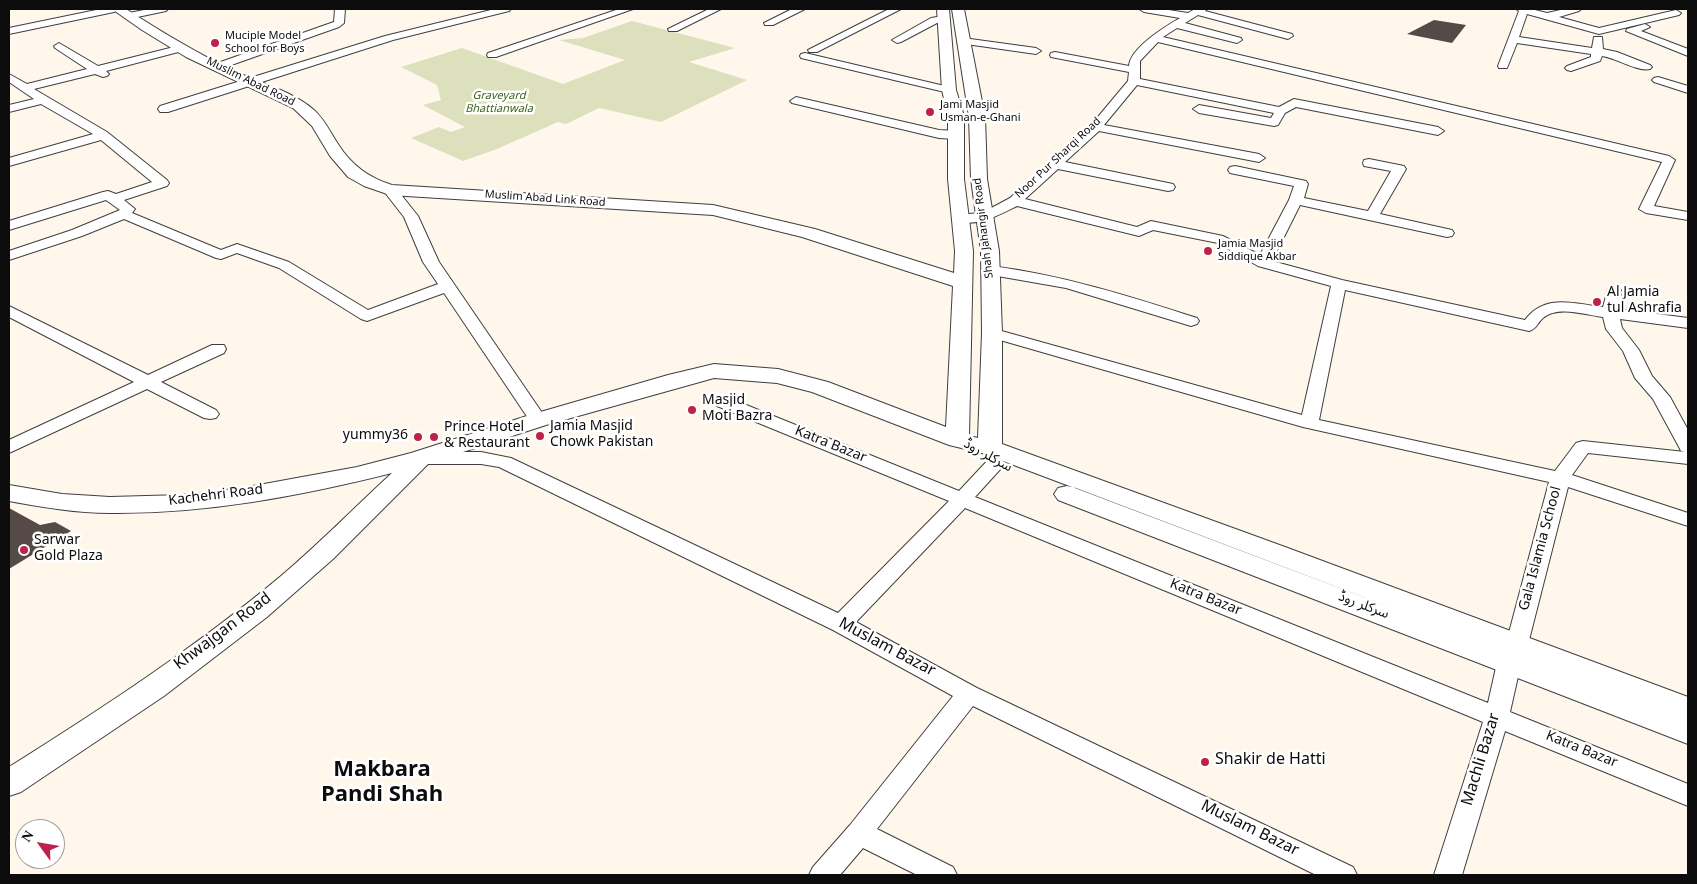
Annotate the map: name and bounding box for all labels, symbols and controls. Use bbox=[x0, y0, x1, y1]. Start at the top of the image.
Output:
place label: Muciple Model School for Boys bbox=[225, 30, 304, 56]
marker: Muciple Model School for Boys bbox=[209, 37, 221, 49]
street label: Muslim Abad Road bbox=[204, 56, 296, 110]
park label: Graveyard Bhattianwala bbox=[465, 90, 533, 116]
place label: Jami Masjid Usman-e-Ghani bbox=[940, 99, 1020, 125]
marker: Jami Masjid Usman-e-Ghani bbox=[924, 106, 936, 118]
street label: Noor Pur Sharqi Road bbox=[1013, 116, 1105, 202]
street label: Shah Jahangir Road bbox=[972, 177, 998, 279]
street label: Muslim Abad Link Road bbox=[484, 189, 606, 211]
place label: Jamia Masjid Siddique Akbar bbox=[1218, 238, 1296, 264]
marker: Jamia Masjid Siddique Akbar bbox=[1202, 245, 1214, 257]
place label: Al Jamia tul Ashrafia bbox=[1607, 286, 1682, 318]
marker: Al Jamia tul Ashrafia bbox=[1591, 296, 1603, 308]
place label: Masjid Moti Bazra bbox=[702, 394, 772, 427]
marker: Masjid Moti Bazra bbox=[686, 404, 698, 416]
place label: Jamia Masjid Chowk Pakistan bbox=[550, 420, 653, 452]
place label: Prince Hotel & Restaurant bbox=[444, 421, 530, 454]
street label: Katra Bazar bbox=[792, 424, 868, 468]
place label: yummy36 bbox=[343, 429, 408, 445]
marker: Jamia Masjid Chowk Pakistan bbox=[534, 430, 546, 442]
marker: yummy36 bbox=[412, 431, 424, 443]
marker: Prince Hotel & Restaurant bbox=[428, 431, 440, 443]
street label: سرکلر روڈ bbox=[960, 437, 1014, 477]
street label: Kachehri Road bbox=[168, 483, 264, 511]
street label: Gala Islamia School bbox=[1517, 485, 1567, 613]
place label: Sarwar Gold Plaza bbox=[34, 534, 103, 566]
marker: Sarwar Gold Plaza bbox=[18, 544, 30, 556]
street label: Katra Bazar bbox=[1167, 577, 1243, 621]
street label: Khwajgan Road bbox=[172, 590, 276, 676]
street label: سرکلر روڈ bbox=[1335, 590, 1391, 624]
street label: Muslam Bazar bbox=[834, 615, 938, 683]
street label: Machli Bazar bbox=[1460, 711, 1506, 809]
street label: Katra Bazar bbox=[1543, 729, 1619, 773]
place label: Shakir de Hatti bbox=[1215, 752, 1326, 772]
marker: Shakir de Hatti bbox=[1199, 756, 1211, 768]
district label: Makbara Pandi Shah bbox=[321, 760, 443, 811]
street label: Muslam Bazar bbox=[1197, 798, 1301, 862]
north arrow bbox=[15, 819, 65, 869]
text: N bbox=[19, 828, 37, 845]

